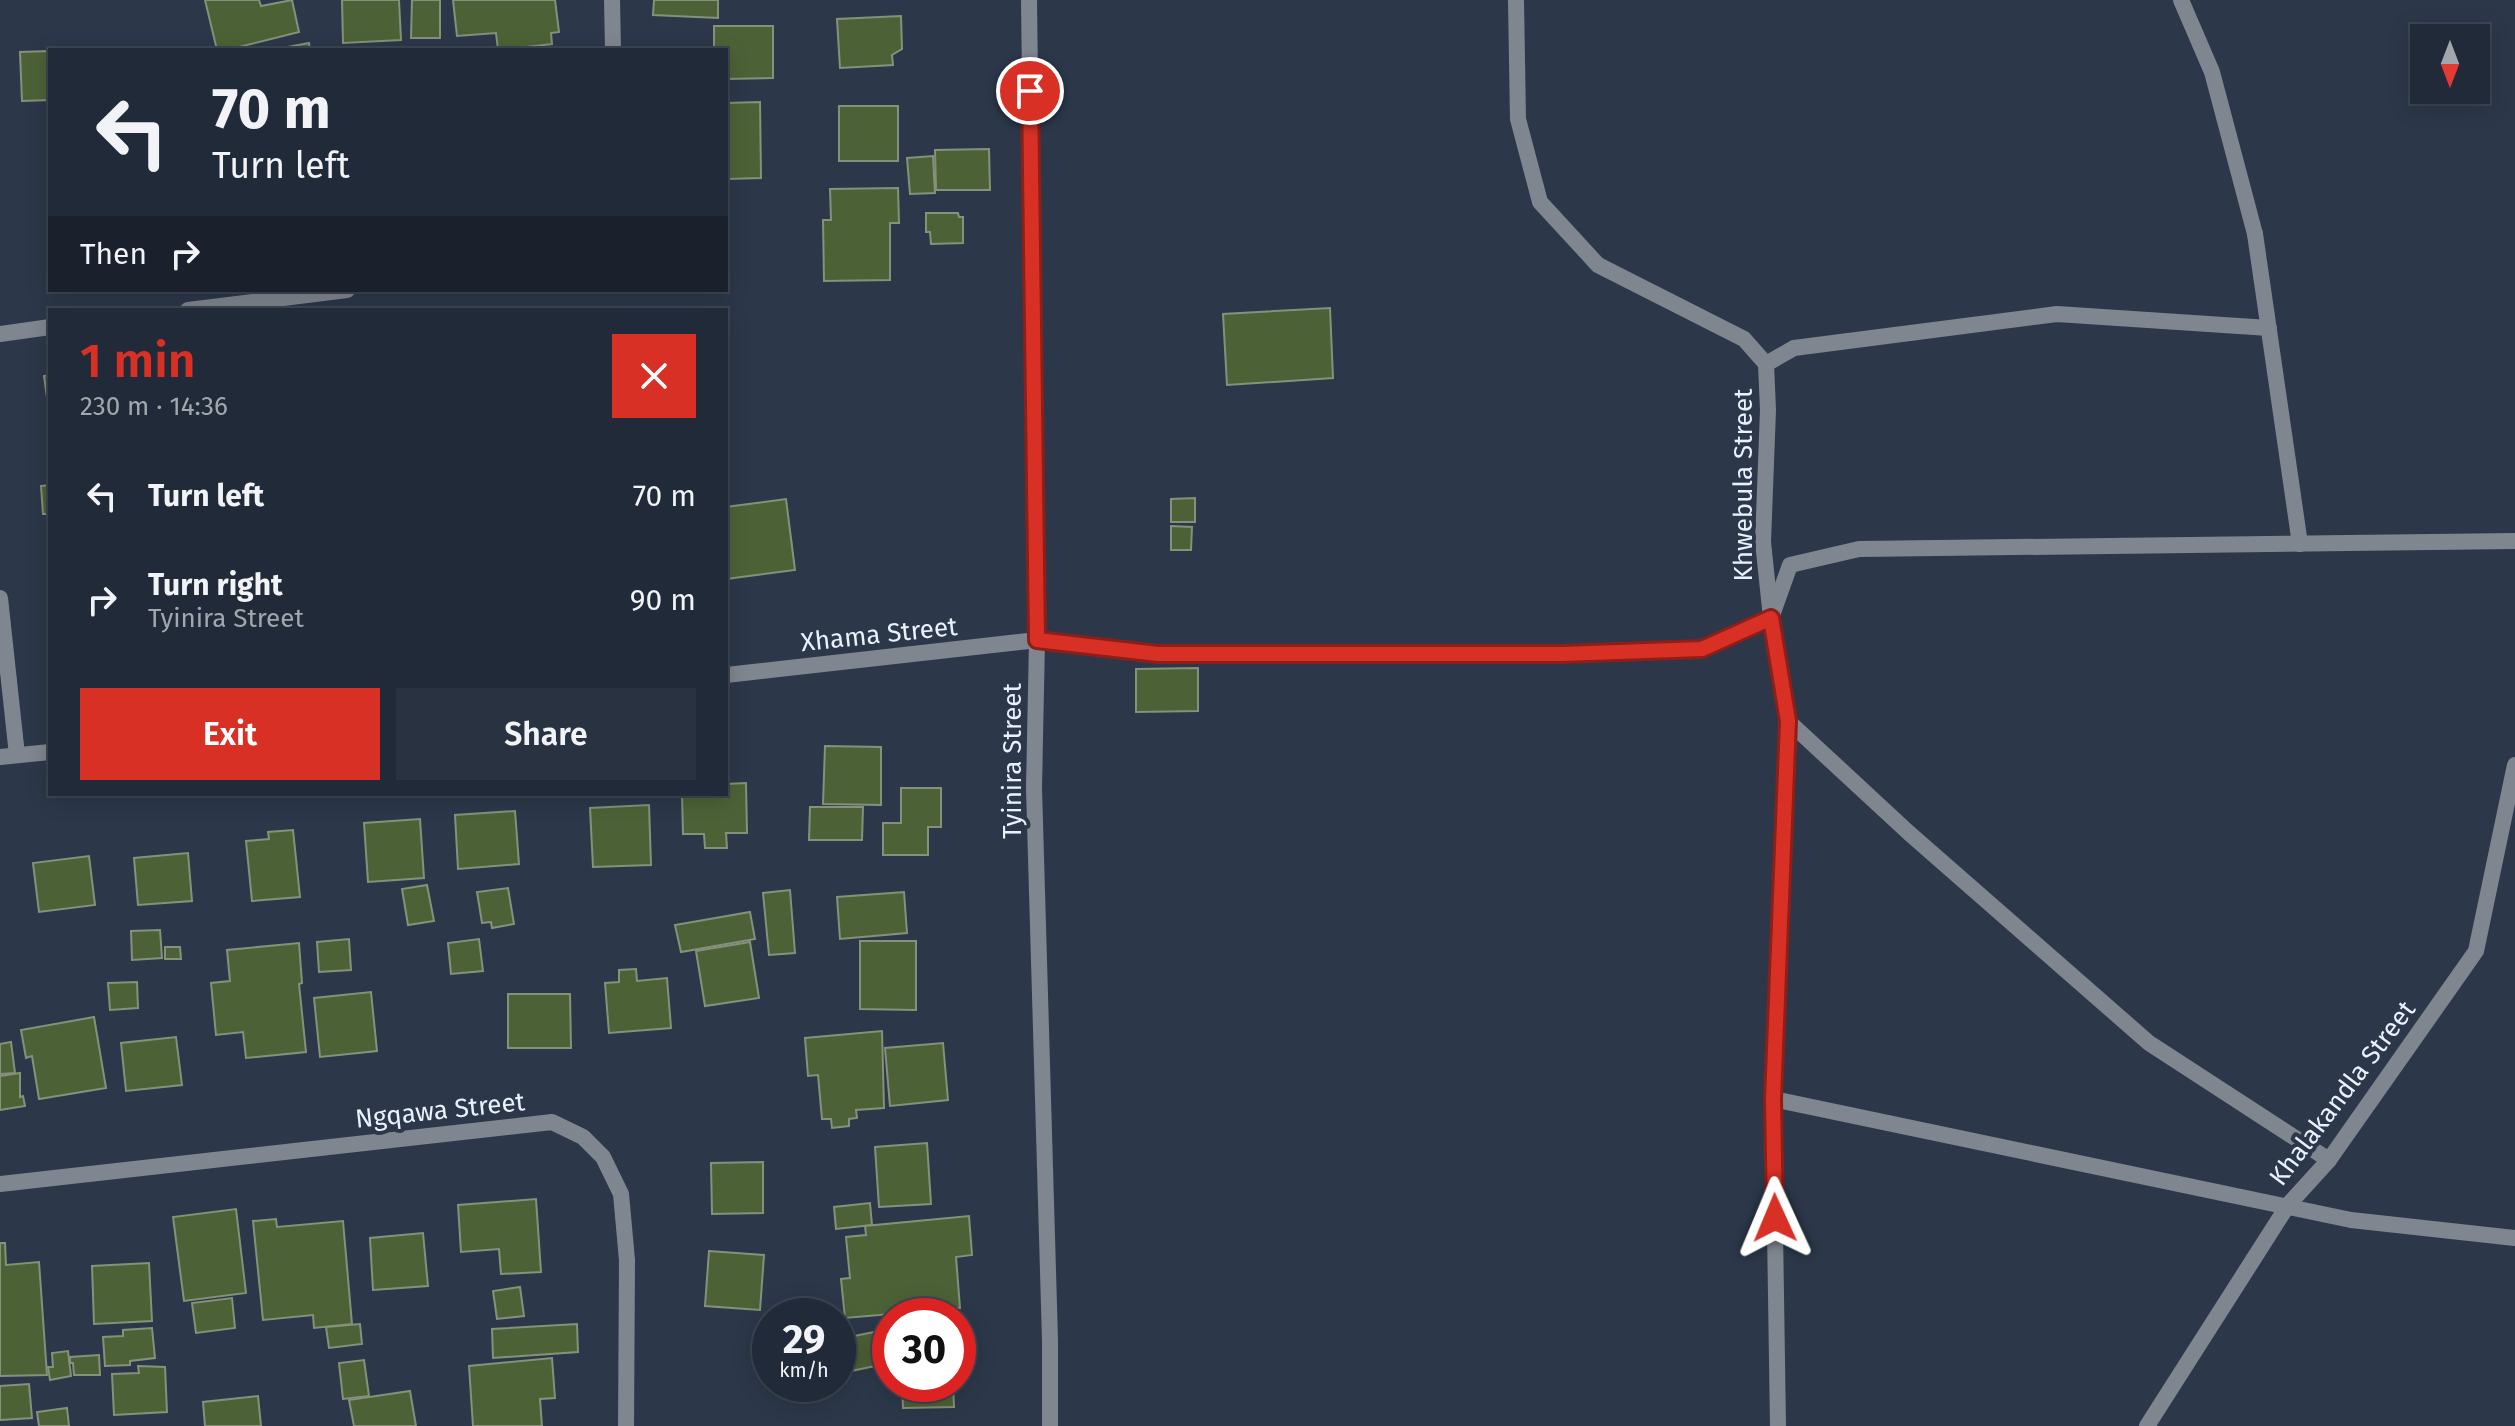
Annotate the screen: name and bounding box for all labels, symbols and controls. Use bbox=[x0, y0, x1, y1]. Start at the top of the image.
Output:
north arrow bbox=[2410, 24, 2490, 104]
map controls bbox=[2410, 24, 2490, 104]
pin bbox=[996, 57, 1064, 125]
icon: arrive bbox=[1008, 69, 1052, 113]
text: 70 m bbox=[212, 76, 331, 143]
icon: left bbox=[80, 80, 184, 184]
text: Turn left bbox=[212, 144, 350, 188]
icon: right bbox=[163, 232, 207, 276]
text: Then bbox=[80, 236, 147, 272]
text: 1 min bbox=[80, 332, 196, 390]
button: close bbox=[612, 334, 696, 418]
street label: Khwebula Street bbox=[1728, 388, 1759, 582]
text: 230 m · 14:36 bbox=[80, 391, 228, 422]
icon: left bbox=[80, 474, 124, 518]
text: Turn left bbox=[148, 478, 264, 514]
text: 70 m bbox=[633, 478, 696, 514]
text: Turn right bbox=[148, 567, 283, 603]
icon: right bbox=[80, 578, 124, 622]
text: 90 m bbox=[630, 582, 696, 618]
text: Tyinira Street bbox=[148, 603, 304, 634]
street label: Xhama Street bbox=[799, 611, 959, 658]
street label: Tyinira Street bbox=[997, 682, 1028, 839]
button: Exit bbox=[80, 688, 380, 780]
button: Share bbox=[396, 688, 696, 780]
street label: Khalakandla Street bbox=[2263, 994, 2422, 1192]
street label: Ngqawa Street bbox=[354, 1086, 527, 1135]
position arrow bbox=[1733, 1176, 1817, 1260]
speed limit sign: 30 bbox=[872, 1298, 976, 1402]
text: 29 bbox=[783, 1316, 825, 1364]
text: km/h bbox=[779, 1358, 829, 1382]

